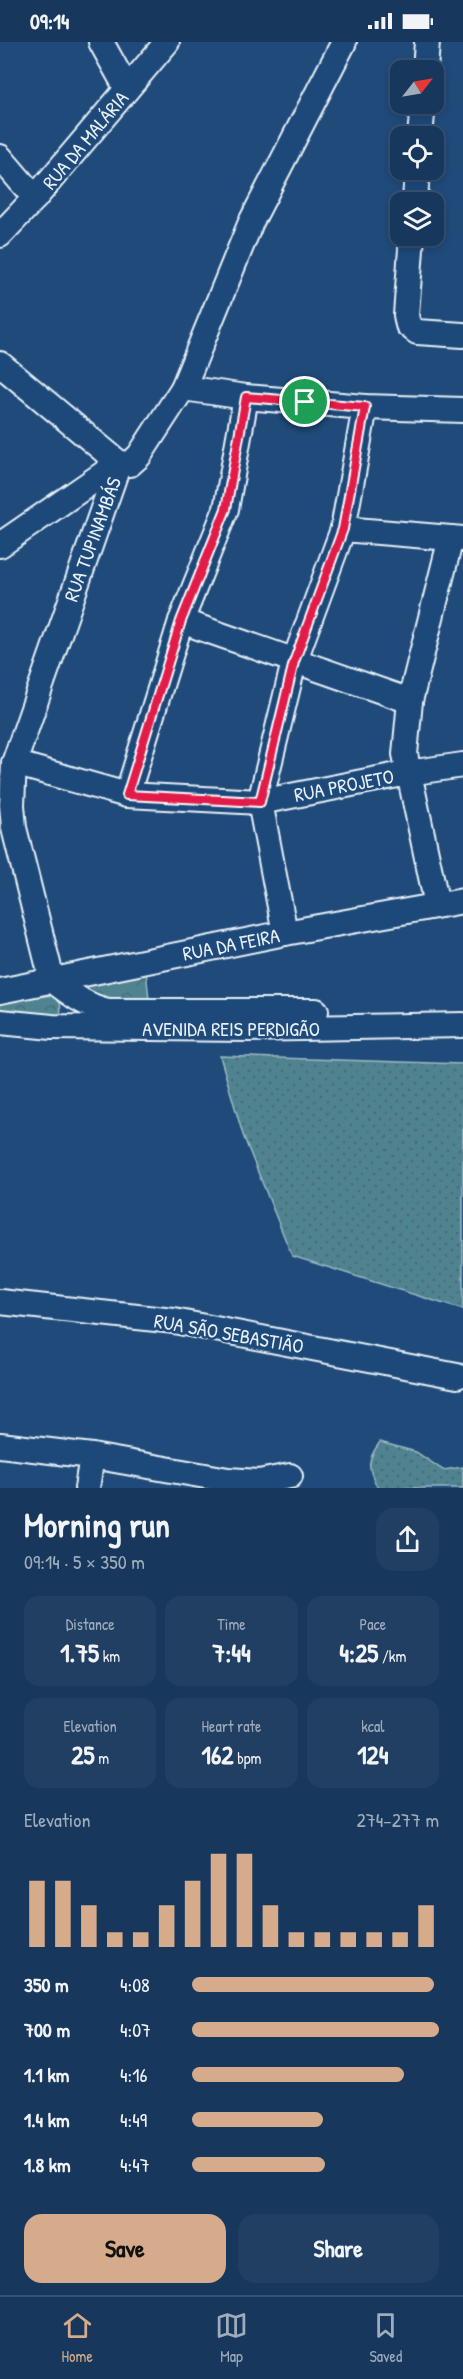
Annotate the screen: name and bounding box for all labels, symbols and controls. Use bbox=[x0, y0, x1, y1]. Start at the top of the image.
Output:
text: 09:14 bbox=[30, 6, 69, 36]
north arrow bbox=[390, 60, 444, 114]
map controls bbox=[390, 60, 444, 246]
street label: RUA DA MALÁRIA bbox=[36, 85, 134, 195]
button: locate bbox=[390, 126, 444, 180]
button: layers bbox=[390, 192, 444, 246]
pin bbox=[279, 376, 330, 427]
icon: arrive bbox=[288, 385, 321, 418]
street label: RUA TUPINAMBÁS bbox=[57, 473, 127, 605]
street label: RUA PROJETO bbox=[292, 762, 396, 808]
street label: RUA DA FEIRA bbox=[180, 921, 282, 967]
street label: AVENIDA REIS PERDIGÃO bbox=[142, 1015, 320, 1042]
street label: RUA SÃO SEBASTIÃO bbox=[152, 1307, 306, 1359]
text: Morning run bbox=[24, 1503, 170, 1547]
button: share bbox=[376, 1508, 439, 1571]
text: 09:14 · 5 × 350 m bbox=[24, 1548, 145, 1575]
text: Distance bbox=[66, 1613, 115, 1635]
text: Time bbox=[217, 1613, 246, 1635]
text: Pace bbox=[360, 1613, 386, 1635]
text: 1.75 bbox=[60, 1635, 99, 1670]
text: 7:44 bbox=[212, 1635, 251, 1670]
text: 4:25 bbox=[339, 1635, 378, 1670]
text: km bbox=[99, 1645, 120, 1667]
text: /km bbox=[378, 1645, 406, 1667]
text: Elevation bbox=[64, 1715, 117, 1737]
text: Heart rate bbox=[202, 1715, 261, 1737]
text: kcal bbox=[361, 1715, 385, 1737]
text: 25 bbox=[71, 1737, 94, 1772]
text: 162 bbox=[201, 1737, 233, 1772]
text: 124 bbox=[357, 1737, 389, 1772]
text: m bbox=[94, 1747, 109, 1769]
text: bpm bbox=[233, 1747, 261, 1769]
text: Elevation bbox=[24, 1806, 90, 1833]
text: 274–277 m bbox=[356, 1806, 439, 1833]
text: 350 m bbox=[24, 1971, 69, 1998]
text: 4:08 bbox=[120, 1971, 150, 1998]
text: 700 m bbox=[24, 2016, 70, 2043]
text: 4:07 bbox=[120, 2016, 151, 2043]
text: 1.1 km bbox=[24, 2061, 69, 2088]
text: 4:16 bbox=[120, 2061, 147, 2088]
text: 1.4 km bbox=[24, 2106, 70, 2133]
text: 4:49 bbox=[120, 2106, 147, 2133]
text: 1.8 km bbox=[24, 2151, 71, 2178]
text: 4:47 bbox=[120, 2151, 150, 2178]
button: Save bbox=[24, 2214, 226, 2283]
button: Share bbox=[238, 2214, 439, 2283]
tab: Home bbox=[61, 2309, 94, 2367]
tab: Map bbox=[215, 2309, 248, 2367]
tab: Saved bbox=[369, 2309, 402, 2367]

